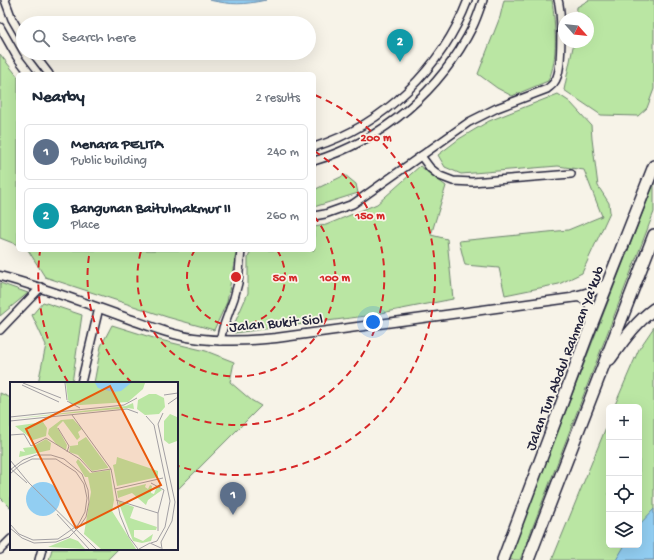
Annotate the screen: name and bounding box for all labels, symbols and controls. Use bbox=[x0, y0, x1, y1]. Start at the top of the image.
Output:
north arrow bbox=[558, 12, 594, 48]
search box bbox=[16, 16, 316, 60]
icon: search bbox=[30, 27, 52, 49]
text: Search here bbox=[62, 29, 136, 47]
pin: 2 bbox=[387, 29, 413, 62]
text: Nearby bbox=[32, 88, 85, 108]
text: 2 results bbox=[255, 91, 300, 106]
text: 200 m bbox=[361, 132, 392, 146]
text: Menara PELITA bbox=[71, 136, 163, 154]
text: 1 bbox=[43, 145, 49, 160]
text: 240 m bbox=[267, 145, 299, 160]
text: Public building bbox=[71, 154, 147, 169]
text: Bangunan Baitulmakmur II bbox=[71, 200, 231, 218]
text: 2 bbox=[43, 209, 49, 224]
text: 260 m bbox=[266, 209, 299, 224]
text: 150 m bbox=[354, 210, 385, 224]
text: Place bbox=[71, 218, 99, 233]
street label: Jalan Tun Abdul Rahman Ya'kub bbox=[522, 264, 609, 454]
centre of rings bbox=[229, 270, 243, 284]
text: 50 m bbox=[273, 272, 298, 286]
text: 100 m bbox=[319, 272, 350, 286]
street label: Jalan Bukit Siol bbox=[228, 311, 324, 337]
your location bbox=[363, 312, 383, 332]
inset map bbox=[10, 382, 178, 550]
map controls bbox=[606, 404, 642, 548]
button: + bbox=[606, 404, 642, 440]
button: − bbox=[606, 440, 642, 476]
button: locate bbox=[606, 476, 642, 512]
pin: 1 bbox=[220, 482, 246, 515]
button: layers bbox=[606, 512, 642, 548]

